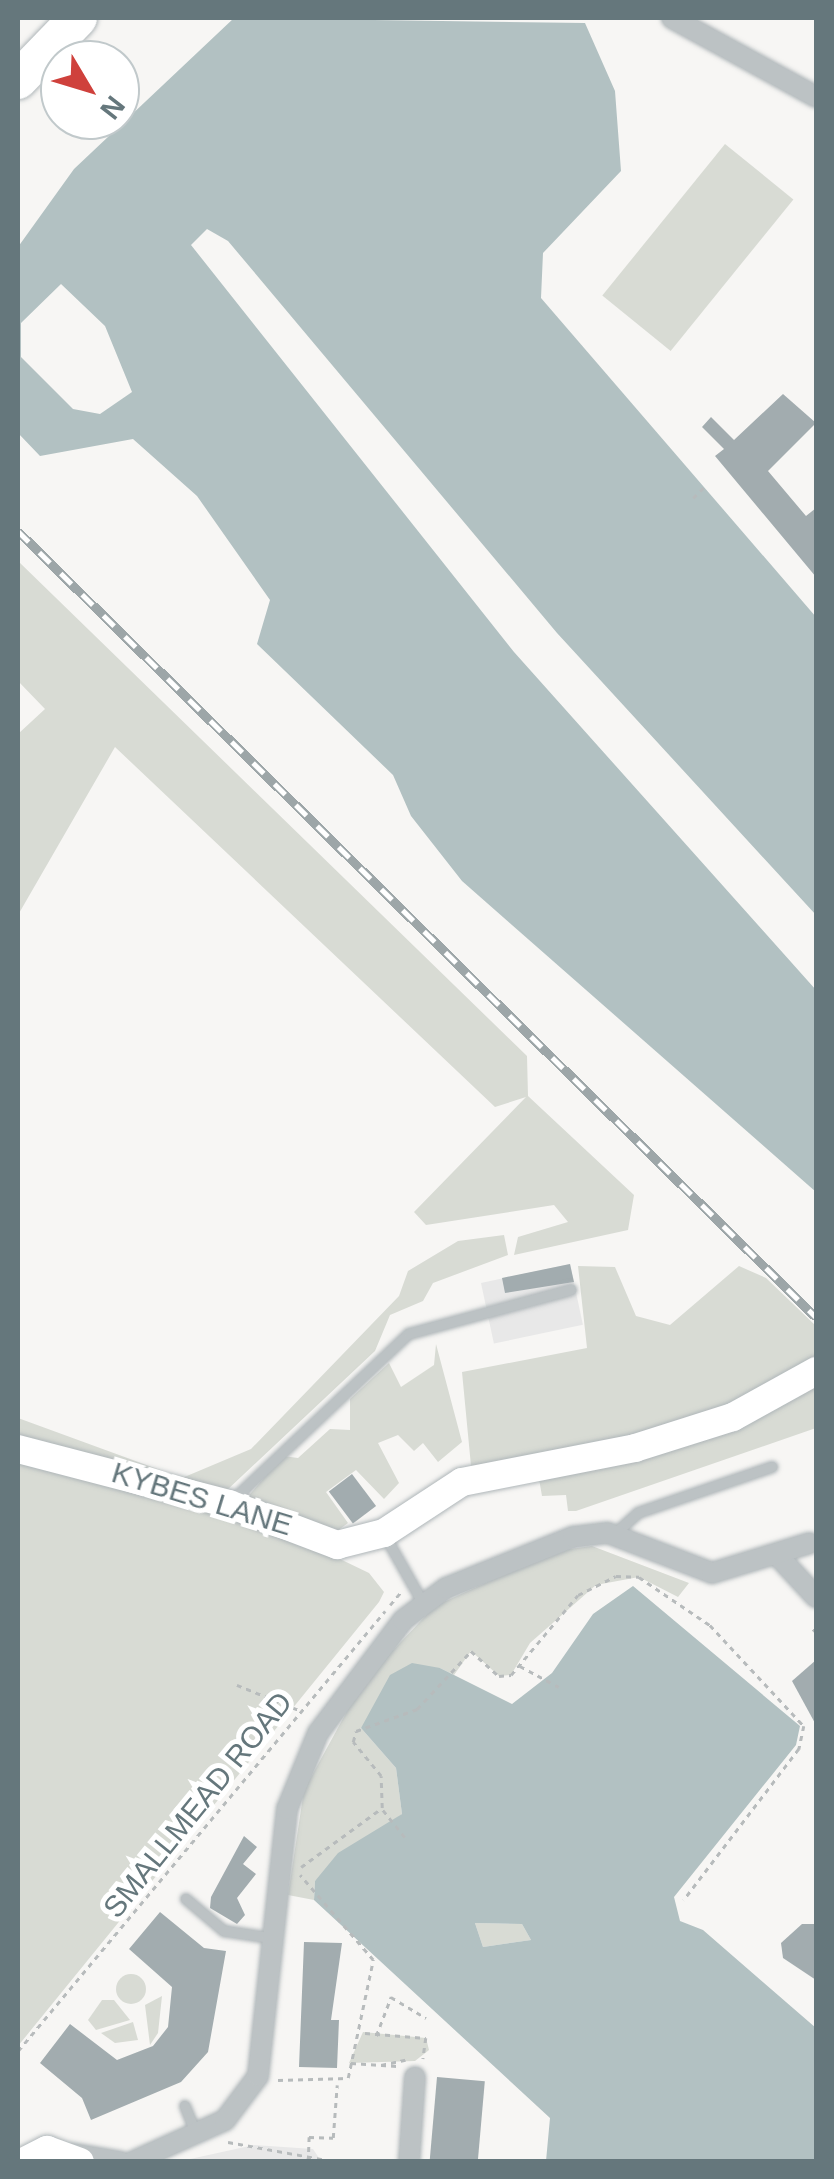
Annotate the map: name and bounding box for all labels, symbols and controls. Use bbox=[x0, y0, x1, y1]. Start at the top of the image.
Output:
north arrow bbox=[40, 40, 140, 140]
text: N bbox=[94, 90, 131, 125]
street label: KYBES LANE bbox=[107, 1454, 297, 1544]
street label: SMALLMEAD ROAD bbox=[96, 1685, 300, 1925]

